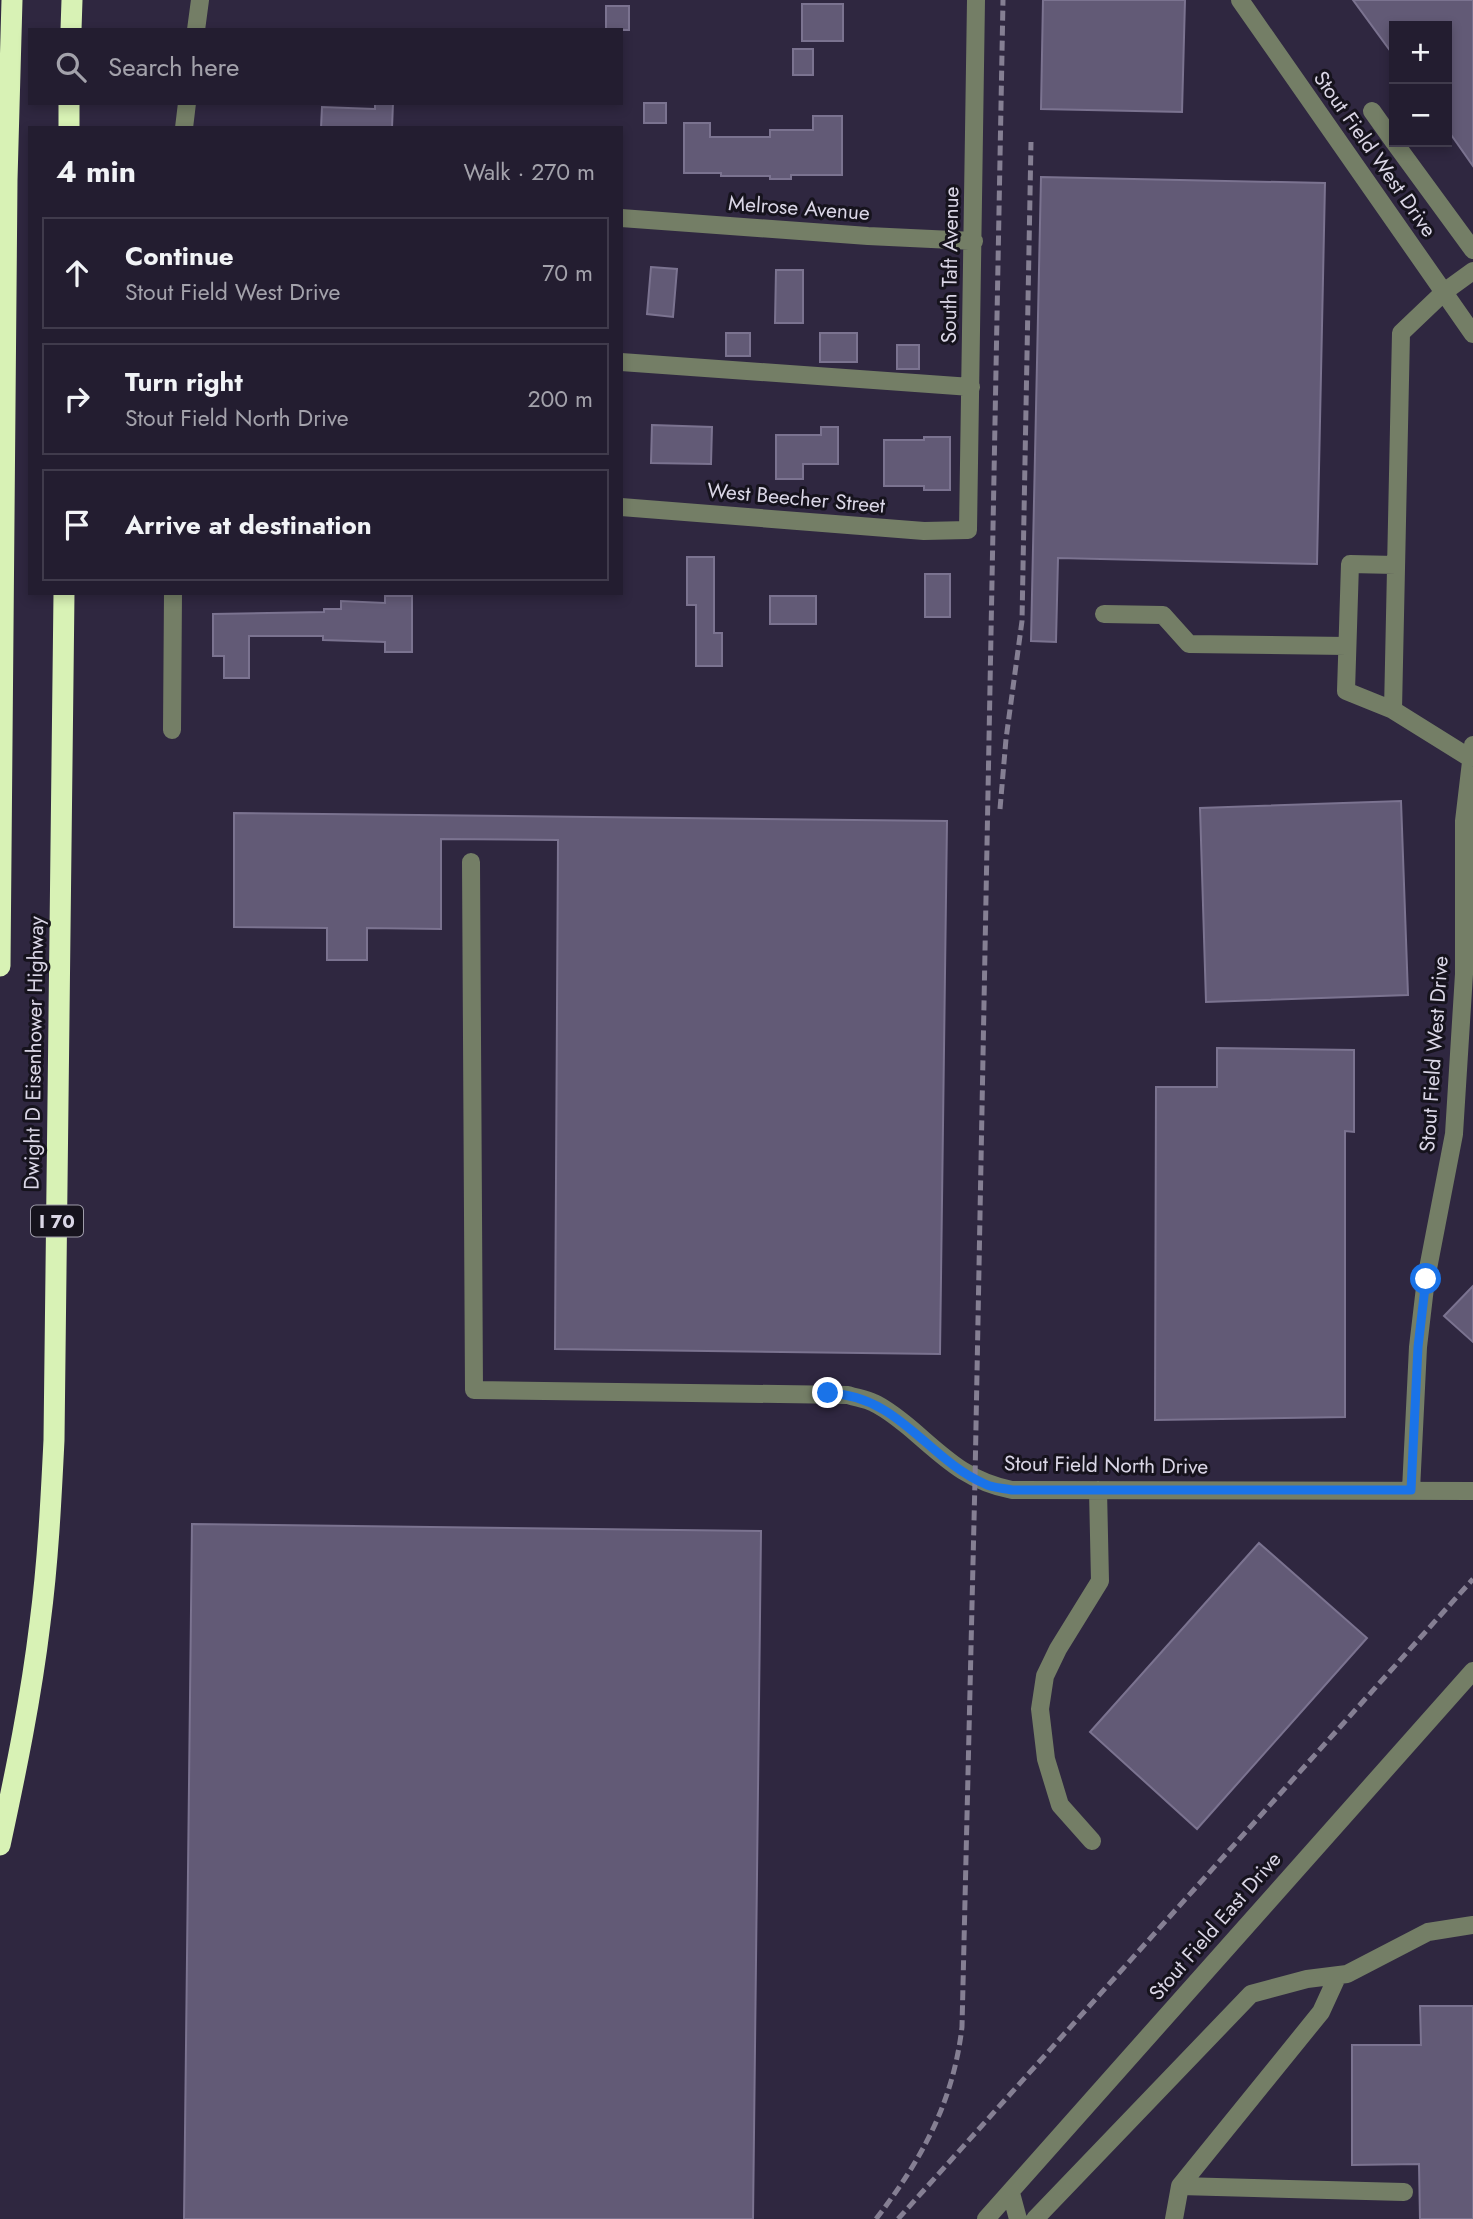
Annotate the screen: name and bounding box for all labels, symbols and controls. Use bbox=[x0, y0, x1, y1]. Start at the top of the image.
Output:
map controls bbox=[1389, 21, 1452, 147]
button: + bbox=[1389, 21, 1452, 84]
search box bbox=[28, 28, 623, 105]
icon: search bbox=[52, 48, 90, 86]
text: Search here bbox=[108, 48, 240, 86]
street label: Stout Field West Drive bbox=[1306, 65, 1444, 243]
button: − bbox=[1389, 84, 1452, 147]
text: 4 min bbox=[56, 150, 136, 193]
text: Walk · 270 m bbox=[464, 155, 595, 189]
street label: South Taft Avenue bbox=[934, 186, 966, 344]
street label: Melrose Avenue bbox=[727, 188, 871, 228]
text: Continue bbox=[125, 237, 234, 275]
icon: ahead bbox=[58, 254, 96, 292]
text: 70 m bbox=[542, 256, 593, 290]
text: Stout Field West Drive bbox=[125, 275, 340, 309]
text: Turn right bbox=[125, 363, 243, 401]
icon: right bbox=[58, 380, 96, 418]
text: 200 m bbox=[527, 382, 593, 416]
text: Stout Field North Drive bbox=[125, 401, 349, 435]
street label: West Beecher Street bbox=[706, 475, 886, 521]
icon: arrive bbox=[58, 506, 96, 544]
text: Arrive at destination bbox=[125, 506, 372, 544]
street label: Dwight D Eisenhower Highway bbox=[17, 915, 51, 1190]
street label: Stout Field West Drive bbox=[1412, 955, 1456, 1153]
road number: I 70 bbox=[31, 1205, 83, 1236]
route start bbox=[1410, 1263, 1441, 1294]
route end bbox=[812, 1377, 843, 1408]
street label: Stout Field North Drive bbox=[1004, 1448, 1209, 1482]
street label: Stout Field East Drive bbox=[1142, 1845, 1288, 2007]

